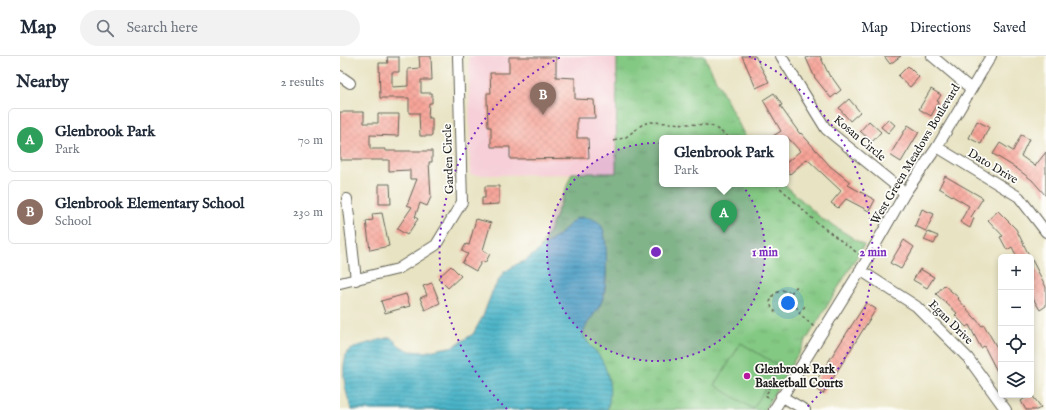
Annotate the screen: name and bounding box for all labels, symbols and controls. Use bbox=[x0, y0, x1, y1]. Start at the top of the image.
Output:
search box bbox=[80, 10, 360, 46]
text: Map bbox=[20, 16, 56, 40]
icon: search bbox=[94, 17, 116, 39]
text: Search here bbox=[126, 18, 198, 37]
text: Map bbox=[861, 19, 888, 37]
text: Directions bbox=[910, 19, 971, 37]
text: Saved bbox=[993, 19, 1026, 37]
text: Nearby bbox=[16, 72, 69, 93]
text: 2 results bbox=[280, 74, 324, 91]
street label: West Green Meadows Boulevard bbox=[867, 81, 964, 227]
pin: B bbox=[530, 82, 556, 115]
street label: Kosan Circle bbox=[831, 112, 889, 165]
text: Glenbrook Park bbox=[55, 122, 155, 141]
street label: Garden Circle bbox=[440, 123, 457, 194]
text: A bbox=[26, 132, 34, 149]
text: 70 m bbox=[298, 132, 323, 149]
popup bbox=[659, 135, 789, 187]
text: Park bbox=[55, 141, 80, 158]
text: Glenbrook Park bbox=[674, 143, 774, 162]
street label: Dato Drive bbox=[965, 146, 1021, 188]
text: Park bbox=[674, 162, 699, 179]
text: Glenbrook Elementary School bbox=[55, 194, 244, 213]
pin: A bbox=[711, 200, 737, 233]
text: B bbox=[26, 204, 34, 221]
text: 230 m bbox=[293, 204, 323, 221]
text: School bbox=[55, 213, 92, 230]
centre of rings bbox=[649, 245, 663, 259]
text: 1 min bbox=[752, 245, 779, 260]
text: 2 min bbox=[859, 245, 887, 260]
map controls bbox=[998, 254, 1034, 398]
button: + bbox=[998, 254, 1034, 290]
button: − bbox=[998, 290, 1034, 326]
your location bbox=[778, 293, 798, 313]
street label: Egan Drive bbox=[925, 297, 976, 348]
button: locate bbox=[998, 326, 1034, 362]
place label: Glenbrook Park Basketball Courts bbox=[755, 362, 844, 391]
button: layers bbox=[998, 362, 1034, 398]
marker: Glenbrook Park Basketball Courts bbox=[742, 371, 752, 381]

